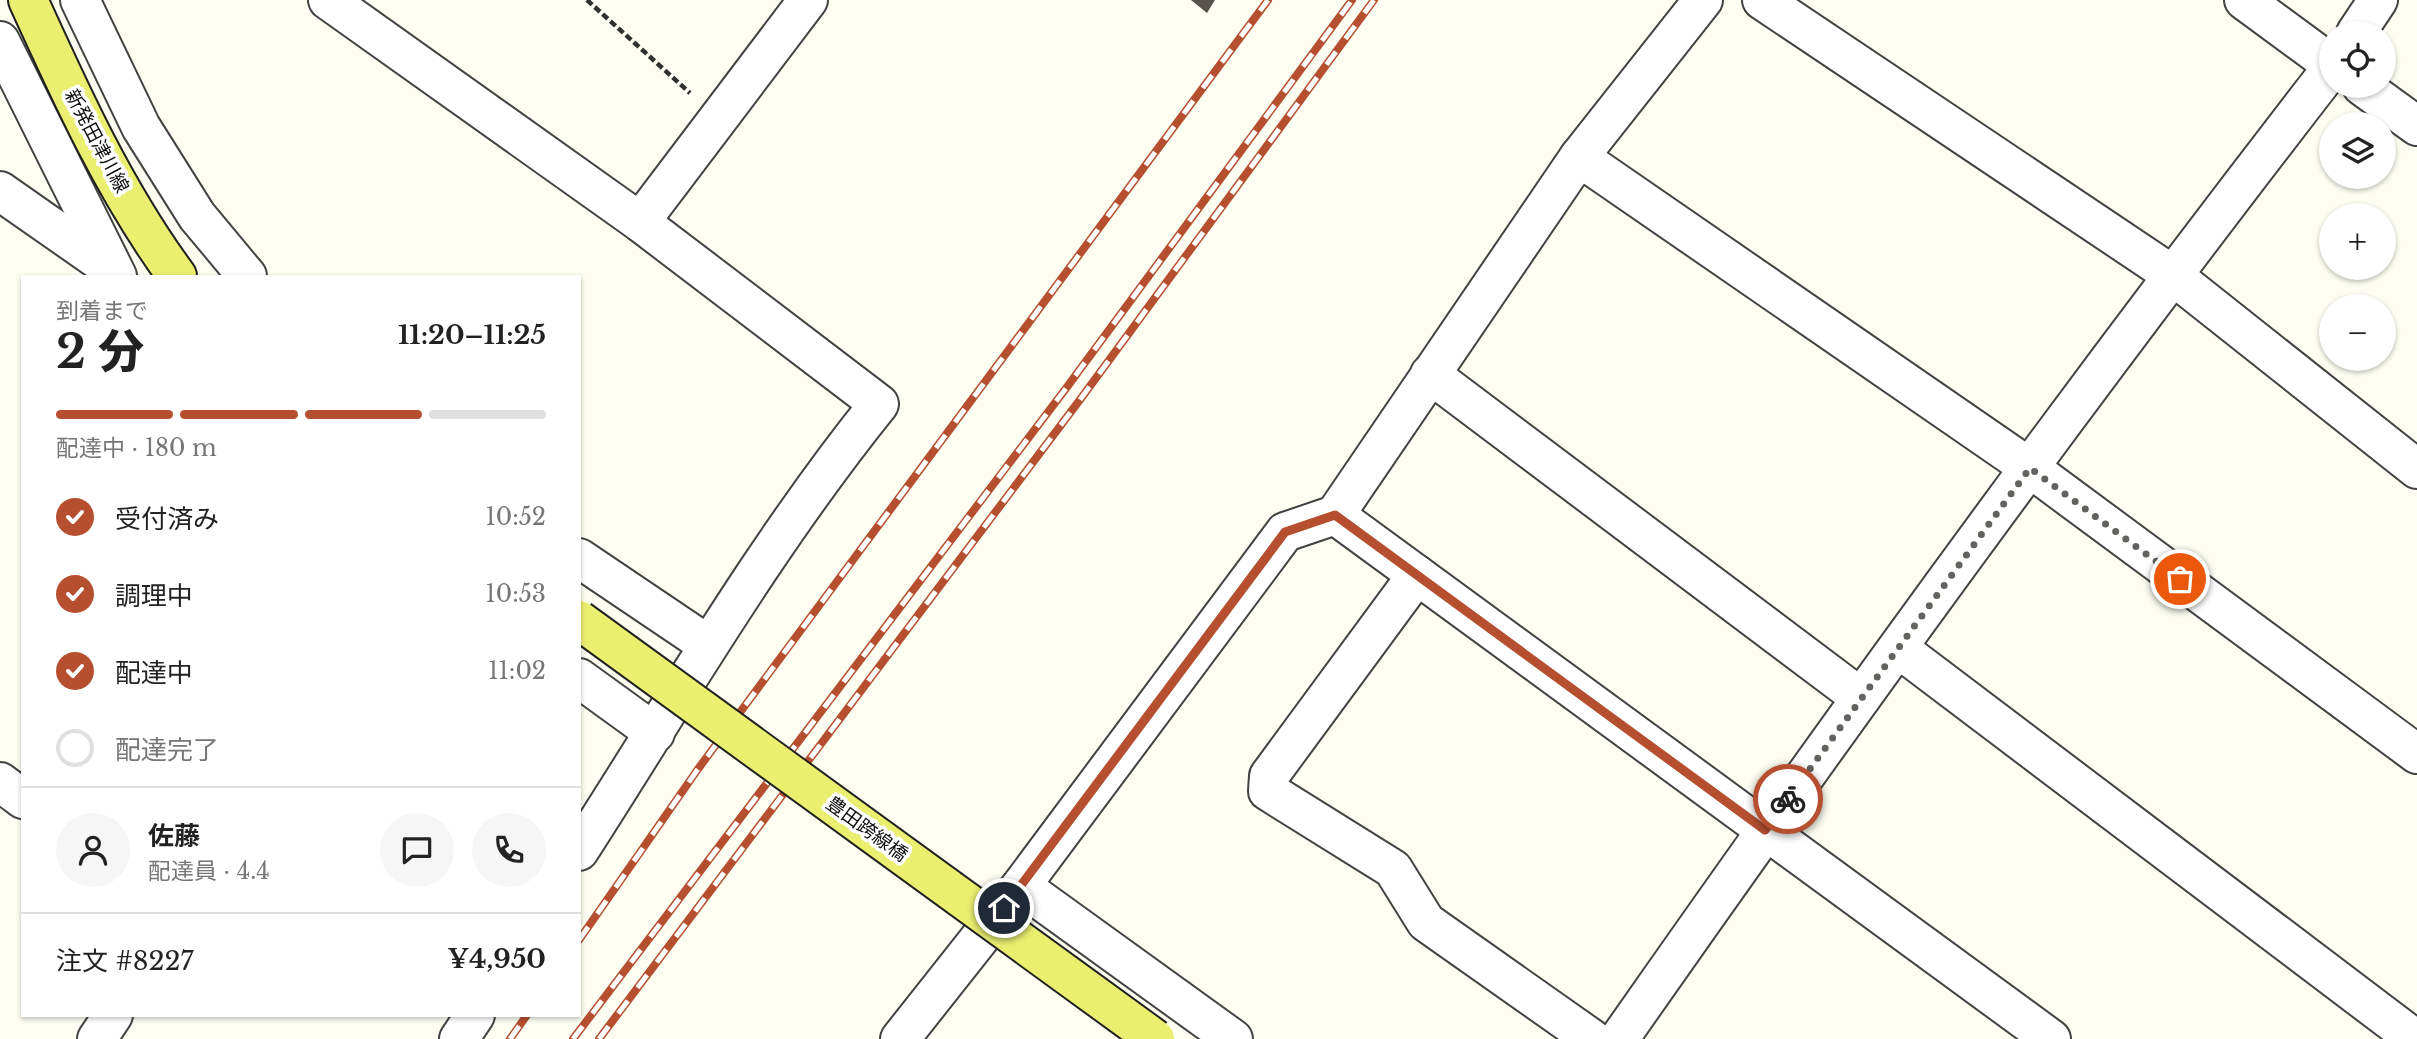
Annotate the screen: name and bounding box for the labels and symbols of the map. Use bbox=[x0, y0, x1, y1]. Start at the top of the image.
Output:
street label: 新発田津川線 bbox=[60, 85, 134, 197]
pin bbox=[2150, 549, 2210, 609]
courier bbox=[1753, 764, 1823, 834]
street label: 豊田跨線橋 bbox=[822, 792, 912, 866]
pin bbox=[974, 878, 1034, 938]

